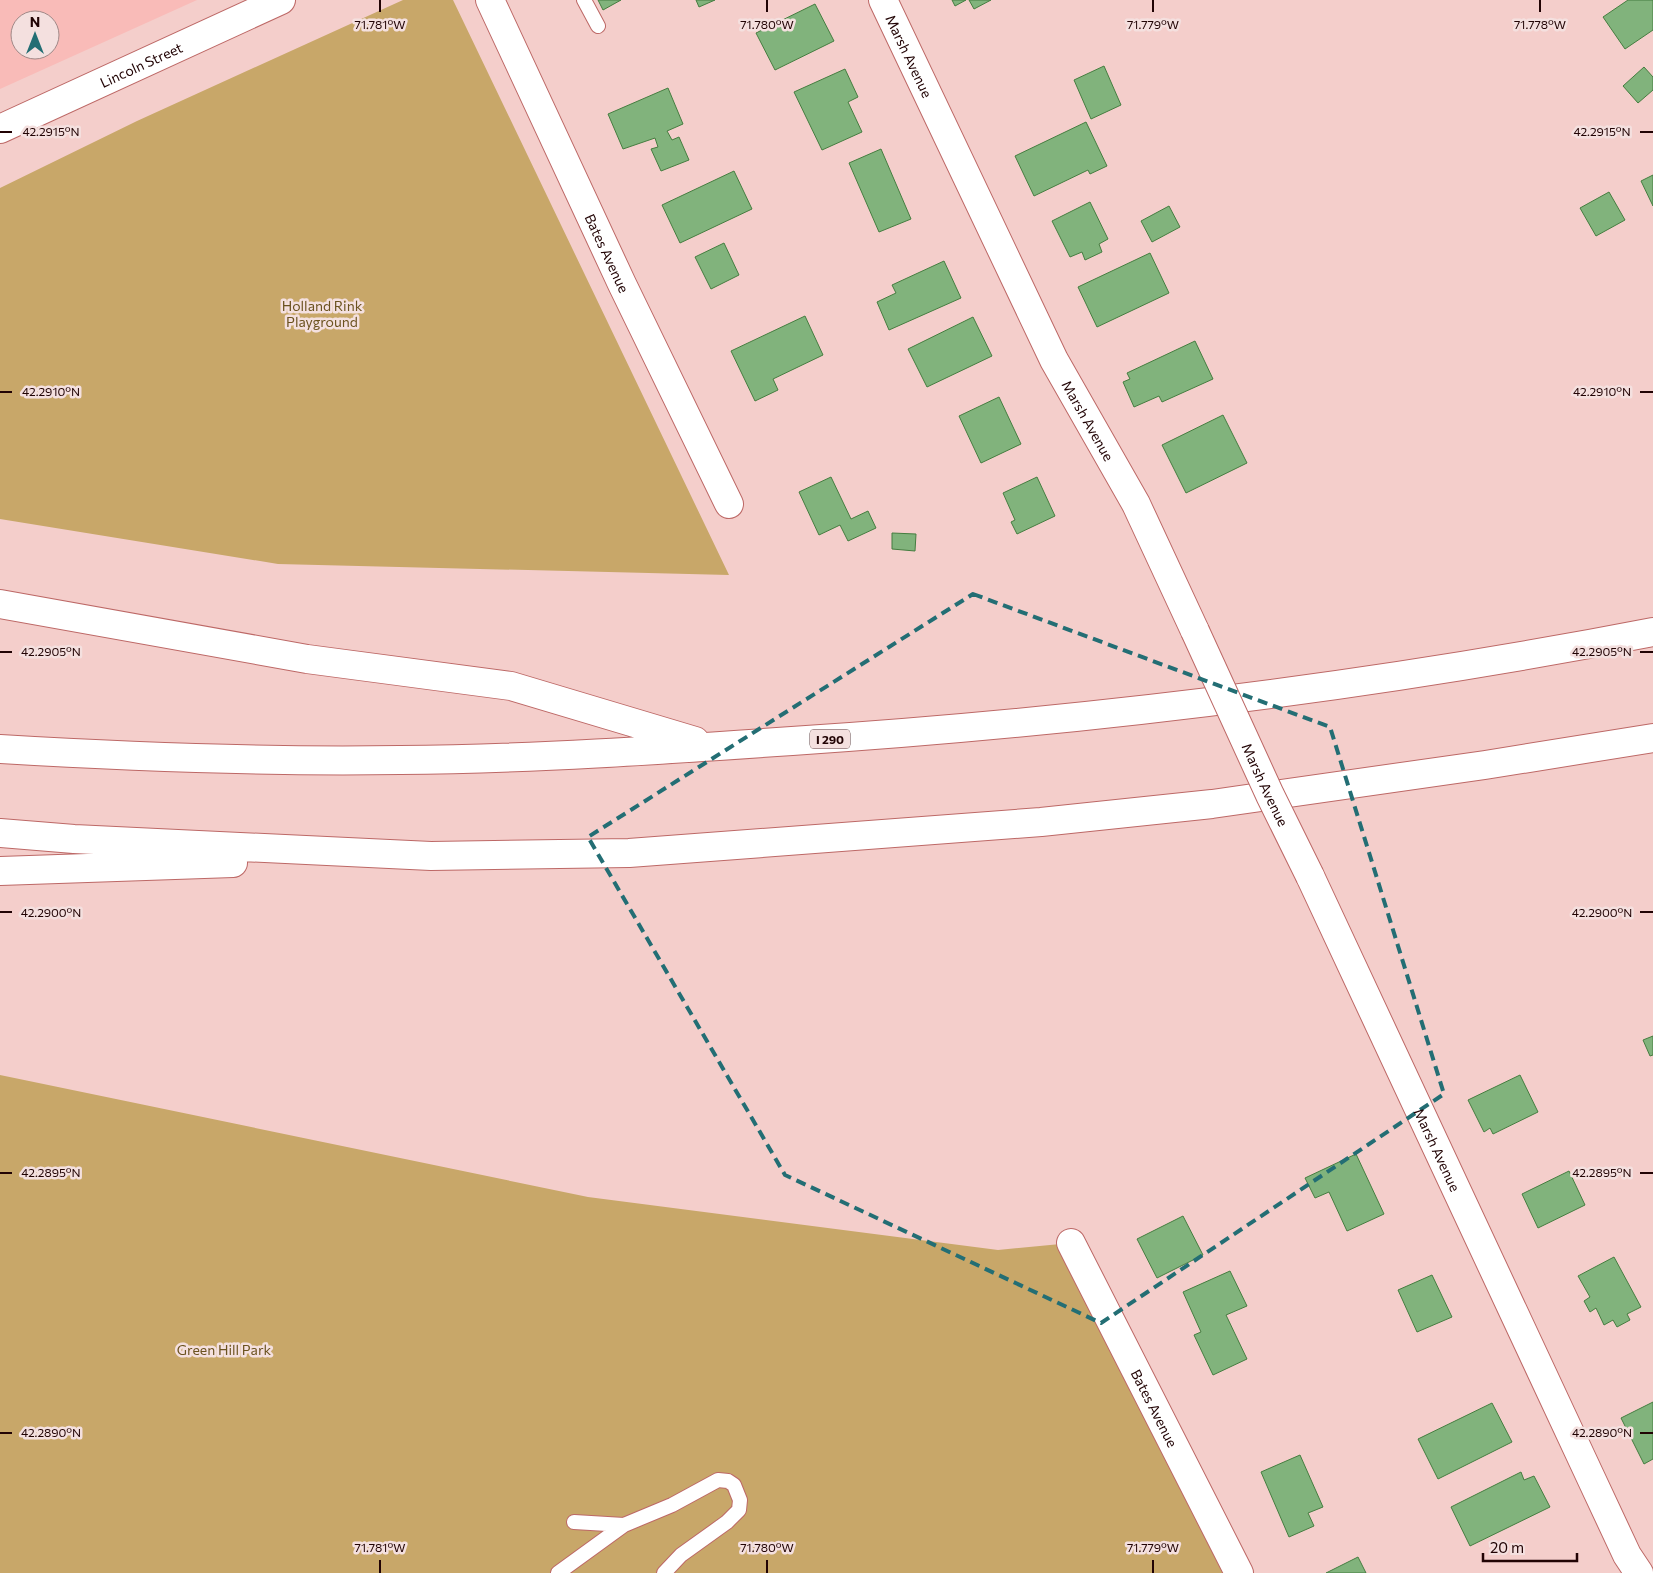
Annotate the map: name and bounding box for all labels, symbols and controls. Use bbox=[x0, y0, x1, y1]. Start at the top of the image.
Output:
north arrow bbox=[10, 10, 60, 60]
street label: Marsh Avenue bbox=[883, 12, 937, 100]
text: N bbox=[30, 13, 40, 30]
text: 71.781°W bbox=[355, 17, 405, 31]
text: 71.780°W bbox=[740, 17, 794, 31]
text: 71.779°W bbox=[1127, 17, 1179, 31]
text: 71.778°W bbox=[1514, 17, 1566, 31]
street label: Lincoln Street bbox=[97, 38, 185, 91]
text: 42.2915°N bbox=[22, 124, 80, 138]
text: 42.2915°N bbox=[1573, 124, 1631, 138]
street label: Bates Avenue bbox=[582, 211, 633, 295]
park label: Holland Rink Playground bbox=[282, 297, 363, 330]
street label: Marsh Avenue bbox=[1059, 377, 1118, 464]
text: 42.2910°N bbox=[22, 384, 80, 398]
text: 42.2910°N bbox=[1573, 384, 1631, 398]
text: 42.2905°N bbox=[21, 644, 81, 658]
text: 42.2905°N bbox=[1572, 644, 1632, 658]
road number: I 290 bbox=[810, 730, 850, 749]
street label: Marsh Avenue bbox=[1239, 740, 1292, 829]
text: 42.2900°N bbox=[21, 905, 81, 919]
text: 42.2900°N bbox=[1572, 905, 1632, 919]
street label: Marsh Avenue bbox=[1411, 1105, 1464, 1194]
text: 42.2895°N bbox=[21, 1165, 81, 1179]
text: 42.2895°N bbox=[1572, 1165, 1632, 1179]
park label: Green Hill Park bbox=[177, 1341, 272, 1358]
street label: Bates Avenue bbox=[1128, 1366, 1182, 1450]
text: 42.2890°N bbox=[21, 1425, 81, 1439]
text: 42.2890°N bbox=[1572, 1425, 1632, 1439]
scale bar bbox=[1483, 1530, 1577, 1562]
text: 20 m bbox=[1490, 1538, 1524, 1556]
text: 71.781°W bbox=[355, 1540, 405, 1554]
text: 71.780°W bbox=[740, 1540, 794, 1554]
text: 71.779°W bbox=[1127, 1540, 1179, 1554]

